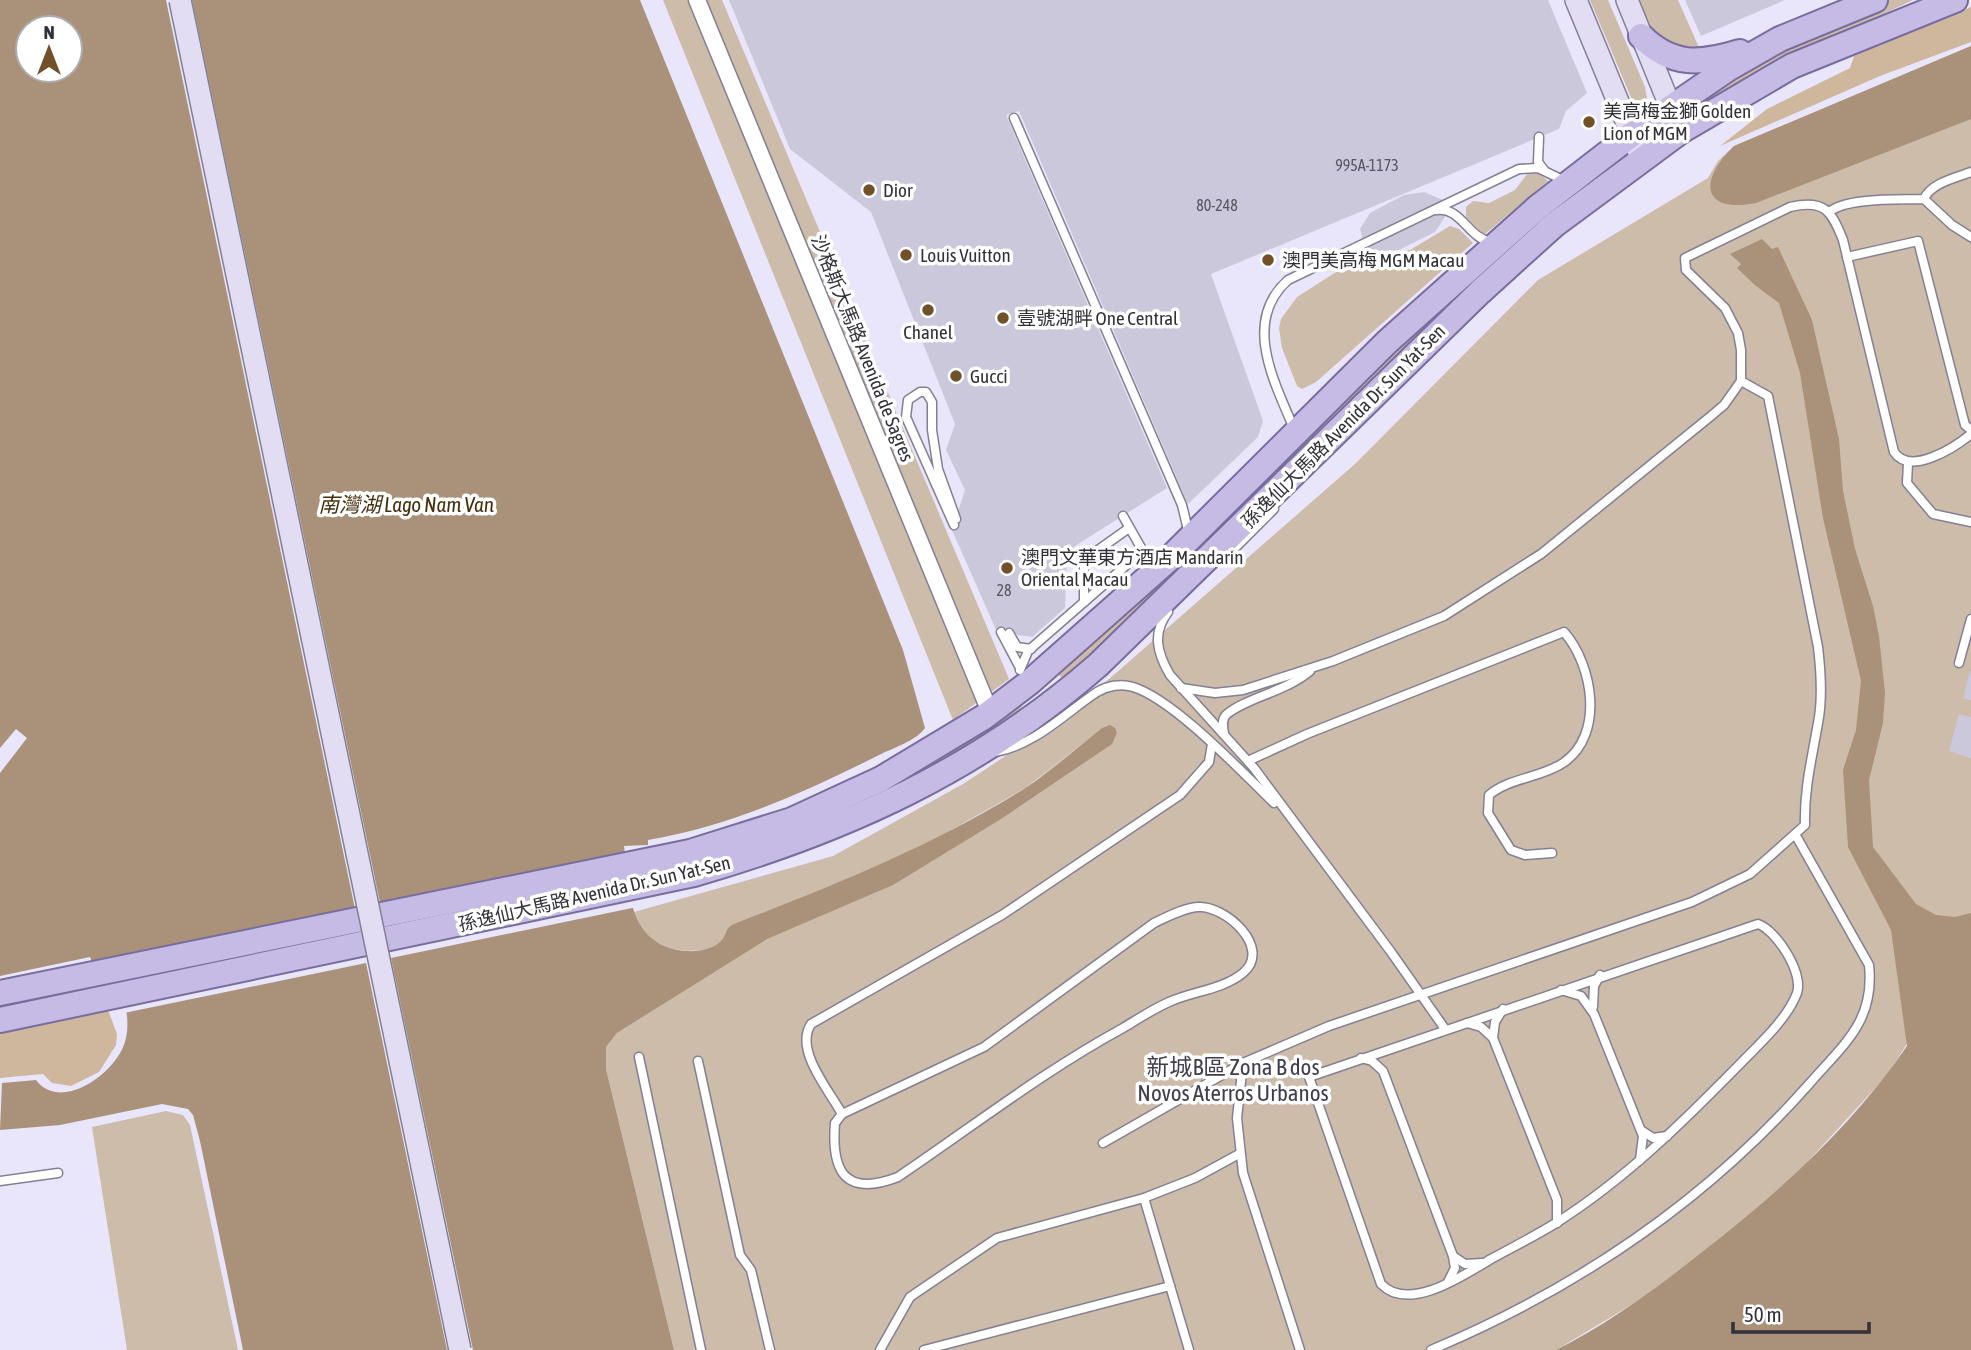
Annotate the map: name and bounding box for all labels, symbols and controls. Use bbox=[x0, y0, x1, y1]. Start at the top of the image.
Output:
north arrow bbox=[14, 14, 84, 84]
text: N bbox=[43, 21, 55, 43]
place label: 美高梅金獅 Golden Lion of MGM bbox=[1603, 100, 1751, 144]
marker: 美高梅金獅 Golden Lion of MGM bbox=[1581, 114, 1597, 130]
house number: 995A-1173 bbox=[1335, 156, 1399, 174]
place label: Dior bbox=[883, 179, 913, 201]
marker: Dior bbox=[861, 182, 877, 198]
house number: 80-248 bbox=[1196, 196, 1238, 214]
street label: 沙格斯大馬路 Avenida de Sagres bbox=[807, 232, 919, 465]
place label: Louis Vuitton bbox=[920, 244, 1011, 266]
marker: Louis Vuitton bbox=[898, 247, 914, 263]
place label: 澳門美高梅 MGM Macau bbox=[1282, 249, 1464, 271]
marker: 澳門美高梅 MGM Macau bbox=[1260, 252, 1276, 268]
marker: Chanel bbox=[920, 302, 936, 318]
place label: 壹號湖畔 One Central bbox=[1017, 307, 1178, 329]
marker: 壹號湖畔 One Central bbox=[995, 310, 1011, 326]
street label: 孫逸仙大馬路 Avenida Dr. Sun Yat-Sen bbox=[1237, 320, 1449, 532]
place label: Chanel bbox=[903, 321, 953, 343]
place label: Gucci bbox=[970, 365, 1008, 387]
marker: Gucci bbox=[948, 368, 964, 384]
water label: 南灣湖 Lago Nam Van bbox=[318, 492, 494, 516]
place label: 澳門文華東方酒店 Mandarin Oriental Macau bbox=[1021, 546, 1243, 590]
marker: 澳門文華東方酒店 Mandarin Oriental Macau bbox=[999, 560, 1015, 576]
house number: 28 bbox=[996, 581, 1012, 599]
street label: 孫逸仙大馬路 Avenida Dr. Sun Yat-Sen bbox=[456, 851, 732, 935]
district label: 新城B區 Zona B dos Novos Aterros Urbanos bbox=[1137, 1054, 1329, 1106]
scale bar bbox=[1733, 1290, 1870, 1334]
text: 50 m bbox=[1744, 1302, 1782, 1326]

